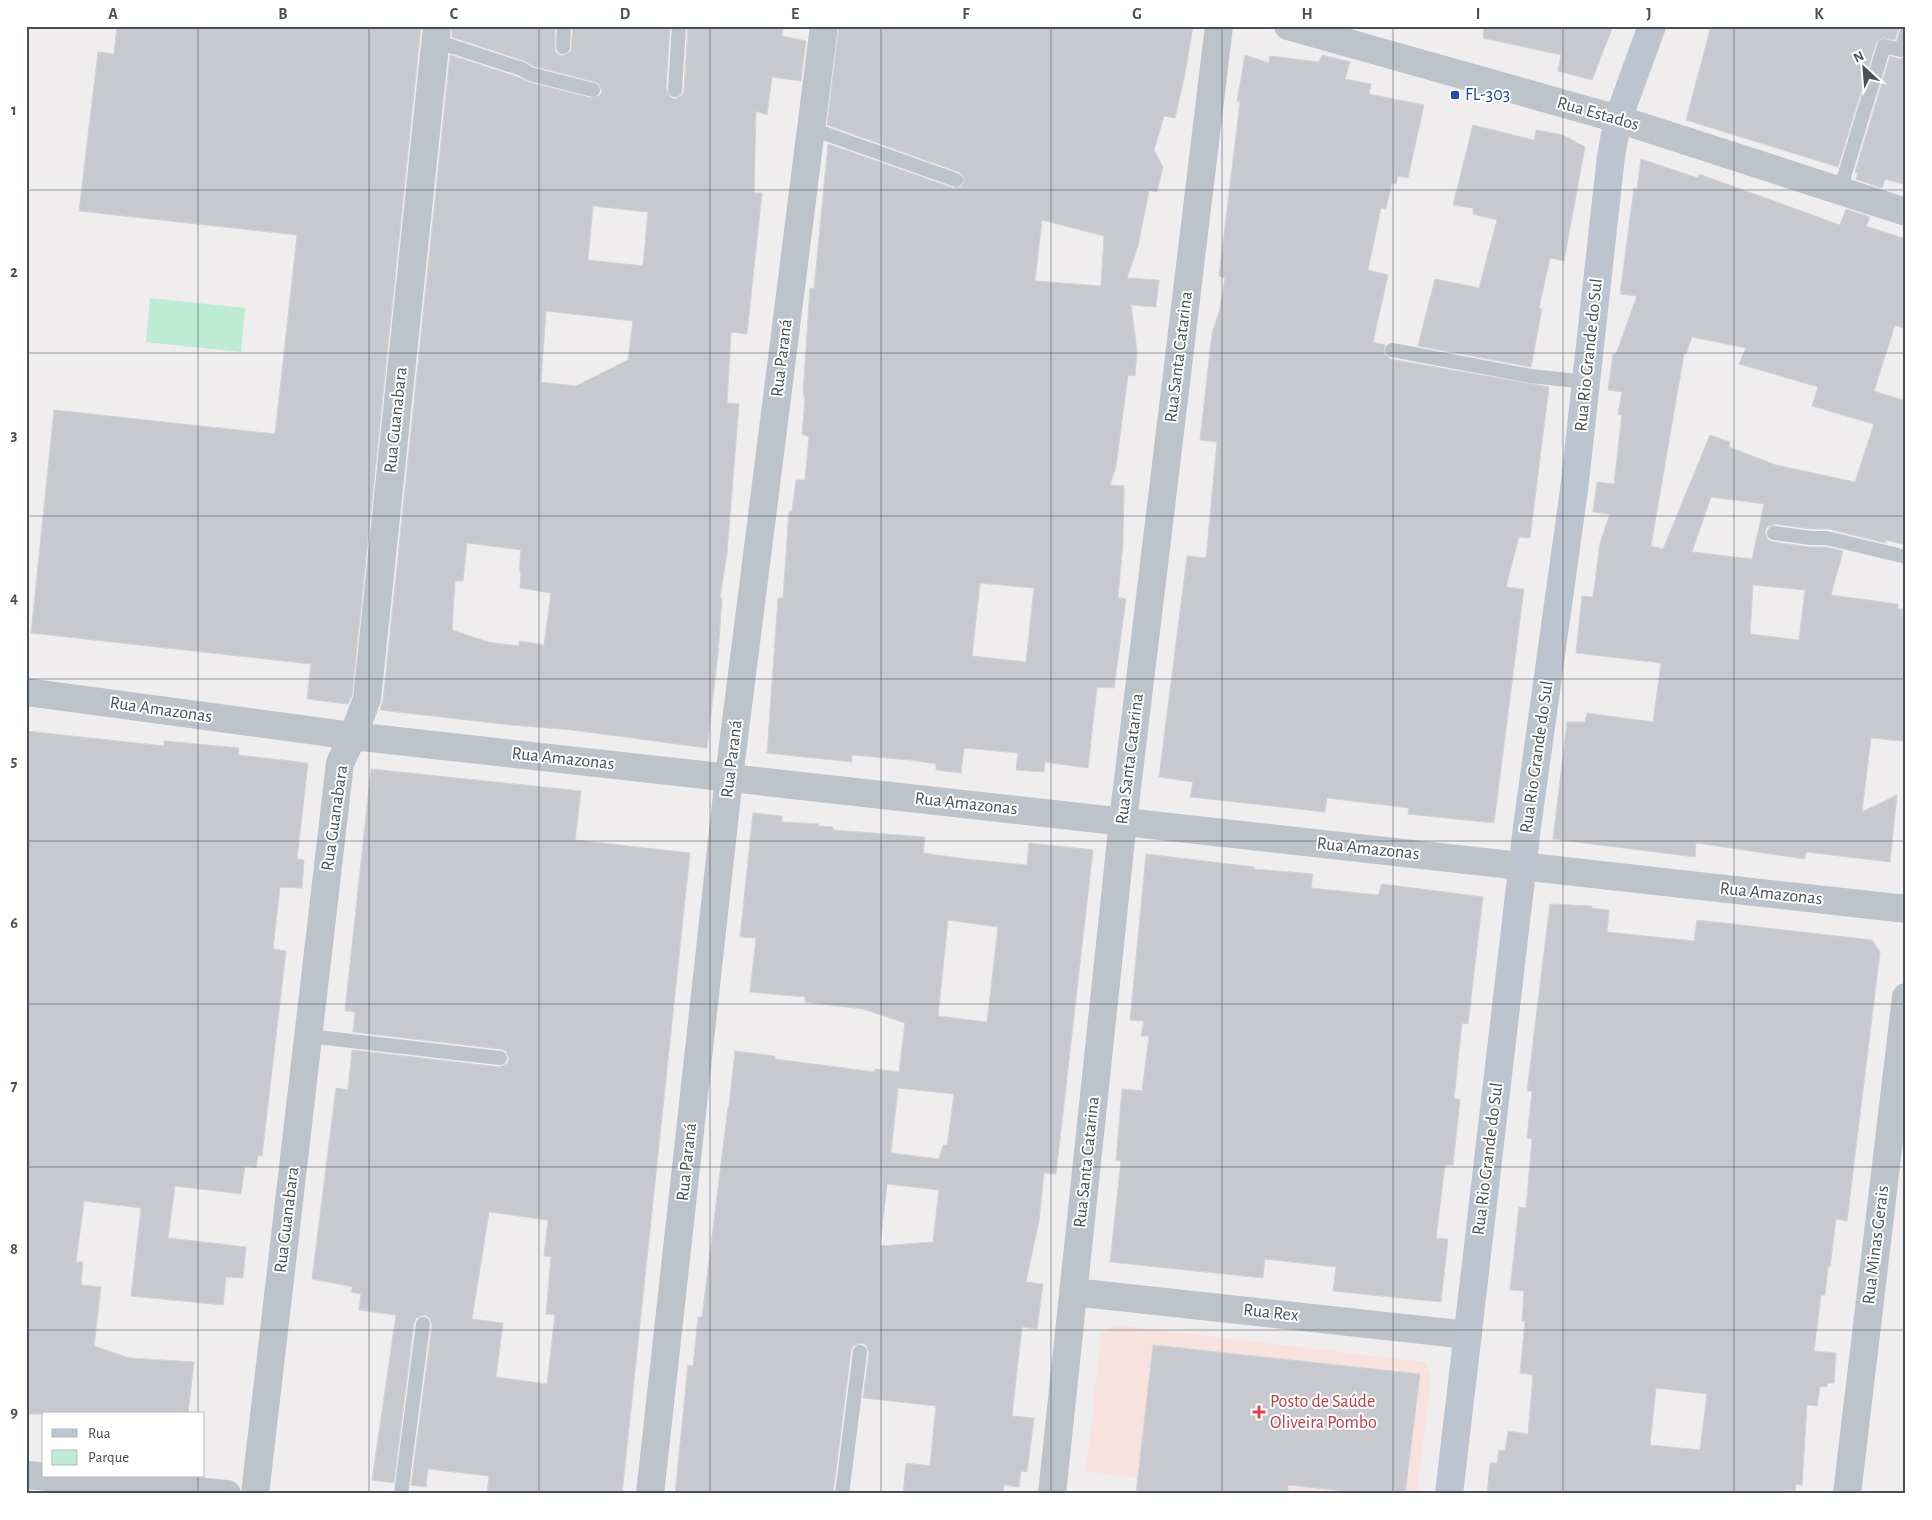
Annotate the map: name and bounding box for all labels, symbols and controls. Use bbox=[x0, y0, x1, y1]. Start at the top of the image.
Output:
text: A bbox=[108, 6, 118, 22]
text: B bbox=[278, 6, 288, 22]
text: C bbox=[450, 6, 459, 22]
text: D bbox=[620, 6, 631, 22]
text: E bbox=[791, 6, 799, 22]
text: F bbox=[962, 6, 970, 22]
text: G bbox=[1132, 6, 1142, 22]
text: H bbox=[1301, 6, 1313, 22]
text: I bbox=[1476, 6, 1480, 22]
text: J bbox=[1646, 6, 1652, 22]
text: K bbox=[1814, 6, 1824, 22]
north arrow bbox=[1840, 42, 1890, 92]
text: N bbox=[1851, 49, 1866, 66]
place label: FL-303 bbox=[1465, 86, 1510, 104]
marker: FL-303 bbox=[1449, 89, 1461, 101]
street label: Rua Estados bbox=[1555, 94, 1641, 134]
text: 1 bbox=[11, 102, 17, 118]
text: 2 bbox=[10, 264, 18, 280]
street label: Rua Rio Grande do Sul bbox=[1572, 278, 1606, 432]
street label: Rua Santa Catarina bbox=[1162, 290, 1196, 424]
street label: Rua Paraná bbox=[768, 318, 796, 398]
street label: Rua Guanabara bbox=[381, 366, 411, 474]
text: 3 bbox=[11, 427, 18, 443]
text: 4 bbox=[10, 590, 18, 606]
street label: Rua Rio Grande do Sul bbox=[1517, 680, 1557, 834]
street label: Rua Santa Catarina bbox=[1113, 692, 1147, 826]
street label: Rua Amazonas bbox=[109, 694, 213, 726]
street label: Rua Paraná bbox=[718, 719, 746, 799]
street label: Rua Amazonas bbox=[511, 745, 615, 773]
text: 5 bbox=[11, 753, 18, 769]
street label: Rua Guanabara bbox=[319, 764, 351, 872]
street label: Rua Amazonas bbox=[914, 790, 1018, 818]
street label: Rua Amazonas bbox=[1316, 835, 1420, 863]
street label: Rua Amazonas bbox=[1719, 880, 1823, 908]
text: 6 bbox=[10, 915, 18, 931]
text: 7 bbox=[11, 1078, 18, 1094]
street label: Rua Rio Grande do Sul bbox=[1470, 1082, 1506, 1236]
street label: Rua Santa Catarina bbox=[1071, 1095, 1103, 1229]
street label: Rua Paraná bbox=[674, 1122, 700, 1202]
street label: Rua Guanabara bbox=[272, 1166, 302, 1274]
street label: Rua Minas Gerais bbox=[1860, 1185, 1892, 1305]
text: 8 bbox=[10, 1241, 18, 1257]
street label: Rua Rex bbox=[1242, 1301, 1300, 1325]
place label: Posto de Saúde Oliveira Pombo bbox=[1270, 1393, 1377, 1432]
text: 9 bbox=[10, 1404, 18, 1420]
marker: Posto de Saúde Oliveira Pombo bbox=[1252, 1405, 1266, 1419]
legend bbox=[42, 1412, 205, 1478]
text: Rua bbox=[88, 1426, 111, 1441]
text: Parque bbox=[88, 1450, 129, 1465]

